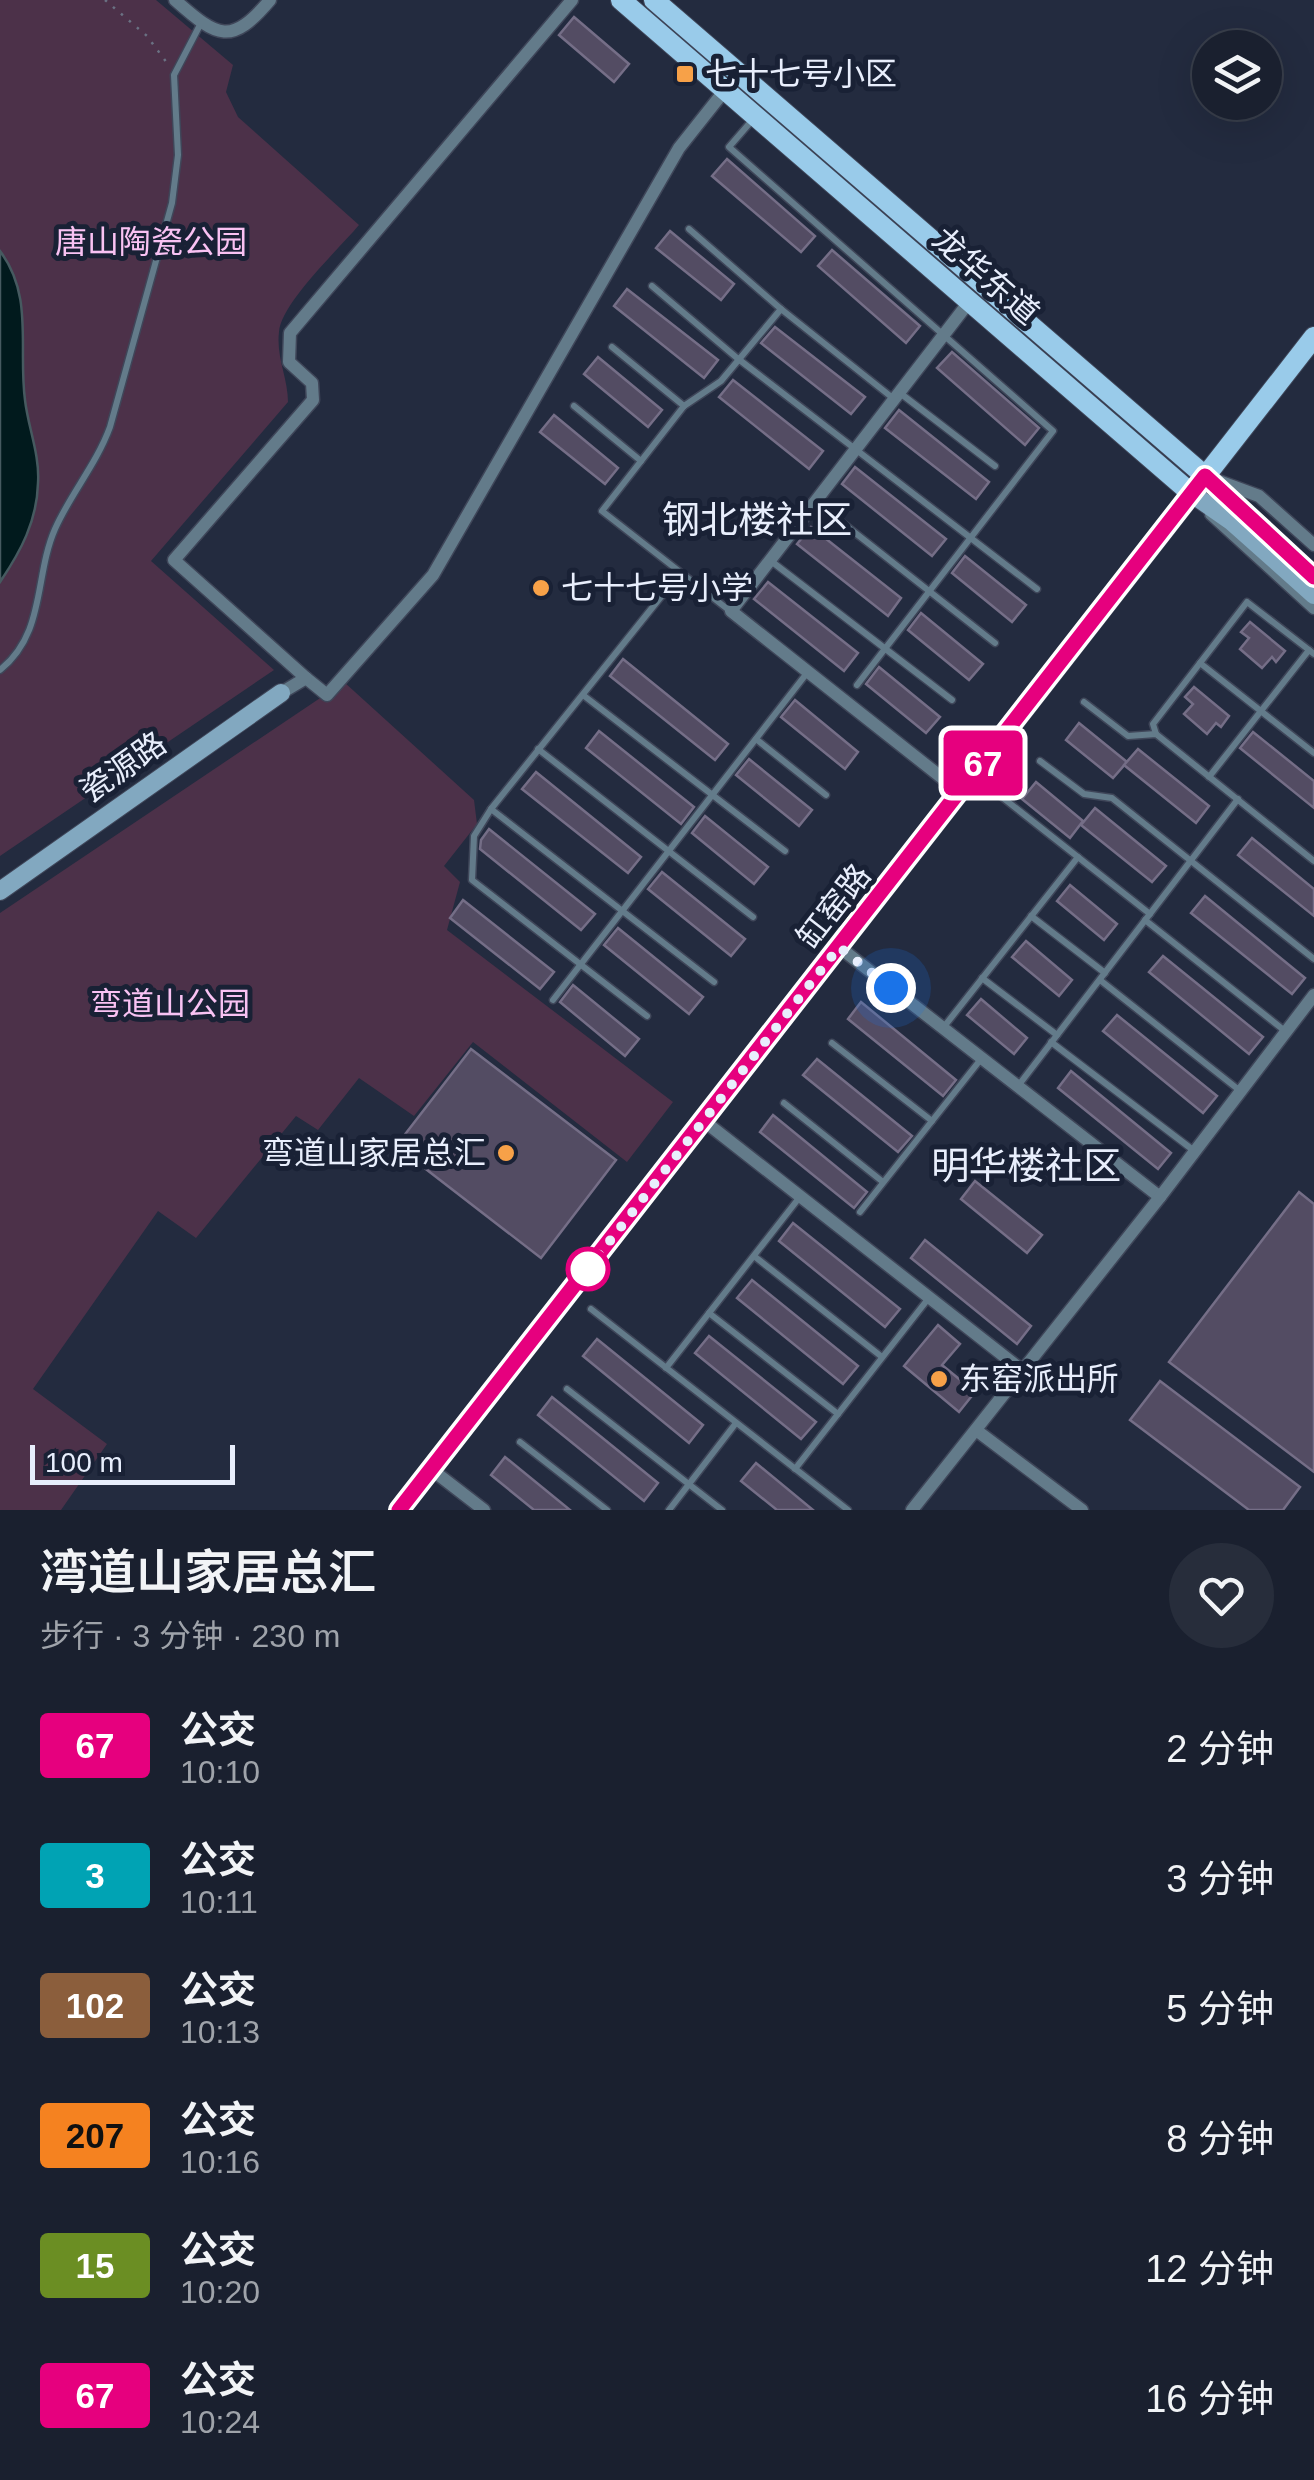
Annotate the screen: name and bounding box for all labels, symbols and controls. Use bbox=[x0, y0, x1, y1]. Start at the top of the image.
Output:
map controls bbox=[1192, 30, 1282, 120]
button: layers bbox=[1192, 30, 1282, 120]
place label: 七十七号小区 bbox=[705, 56, 897, 92]
marker: 七十七号小区 bbox=[674, 63, 696, 85]
street label: 龙华东道 bbox=[926, 220, 1046, 332]
park label: 唐山陶瓷公园 bbox=[55, 224, 247, 260]
district label: 钢北楼社区 bbox=[662, 499, 852, 541]
place label: 七十七号小学 bbox=[561, 570, 753, 606]
marker: 七十七号小学 bbox=[530, 577, 552, 599]
street label: 瓷源路 bbox=[73, 725, 173, 809]
line badge: 67 bbox=[938, 730, 1028, 796]
text: 67 bbox=[964, 744, 1002, 783]
street label: 缸窑路 bbox=[790, 857, 878, 955]
your location bbox=[866, 963, 916, 1013]
park label: 弯道山公园 bbox=[90, 986, 250, 1022]
place label: 弯道山家居总汇 bbox=[262, 1135, 486, 1171]
marker: 弯道山家居总汇 bbox=[495, 1142, 517, 1164]
district label: 明华楼社区 bbox=[931, 1145, 1121, 1187]
unlabelled marker bbox=[567, 1248, 609, 1290]
place label: 东窑派出所 bbox=[959, 1361, 1119, 1397]
marker: 东窑派出所 bbox=[928, 1368, 950, 1390]
scale bar bbox=[30, 1440, 235, 1484]
text: 100 m bbox=[45, 1447, 123, 1478]
button: heart bbox=[1169, 1543, 1274, 1648]
text: 湾道山家居总汇 bbox=[40, 1546, 376, 1599]
text: 步行 · 3 分钟 · 230 m bbox=[40, 1618, 341, 1654]
text: 公交 bbox=[180, 1709, 256, 1751]
text: 67 bbox=[76, 1726, 114, 1765]
text: 2 分钟 bbox=[1166, 1728, 1274, 1770]
text: 10:10 bbox=[180, 1754, 260, 1790]
text: 公交 bbox=[180, 1839, 256, 1881]
text: 3 bbox=[85, 1856, 105, 1895]
text: 3 分钟 bbox=[1166, 1858, 1274, 1900]
text: 10:11 bbox=[180, 1884, 258, 1920]
text: 公交 bbox=[180, 1969, 256, 2011]
text: 102 bbox=[66, 1986, 124, 2025]
text: 5 分钟 bbox=[1166, 1988, 1274, 2030]
text: 10:13 bbox=[180, 2014, 260, 2050]
text: 公交 bbox=[180, 2099, 256, 2141]
text: 207 bbox=[66, 2116, 124, 2155]
text: 8 分钟 bbox=[1166, 2118, 1274, 2160]
text: 10:16 bbox=[180, 2144, 260, 2180]
text: 公交 bbox=[180, 2229, 256, 2271]
text: 15 bbox=[76, 2246, 114, 2285]
text: 12 分钟 bbox=[1145, 2248, 1274, 2290]
text: 10:20 bbox=[180, 2274, 260, 2310]
text: 公交 bbox=[180, 2359, 256, 2401]
text: 67 bbox=[76, 2376, 114, 2415]
text: 16 分钟 bbox=[1145, 2378, 1274, 2420]
text: 10:24 bbox=[180, 2404, 260, 2440]

